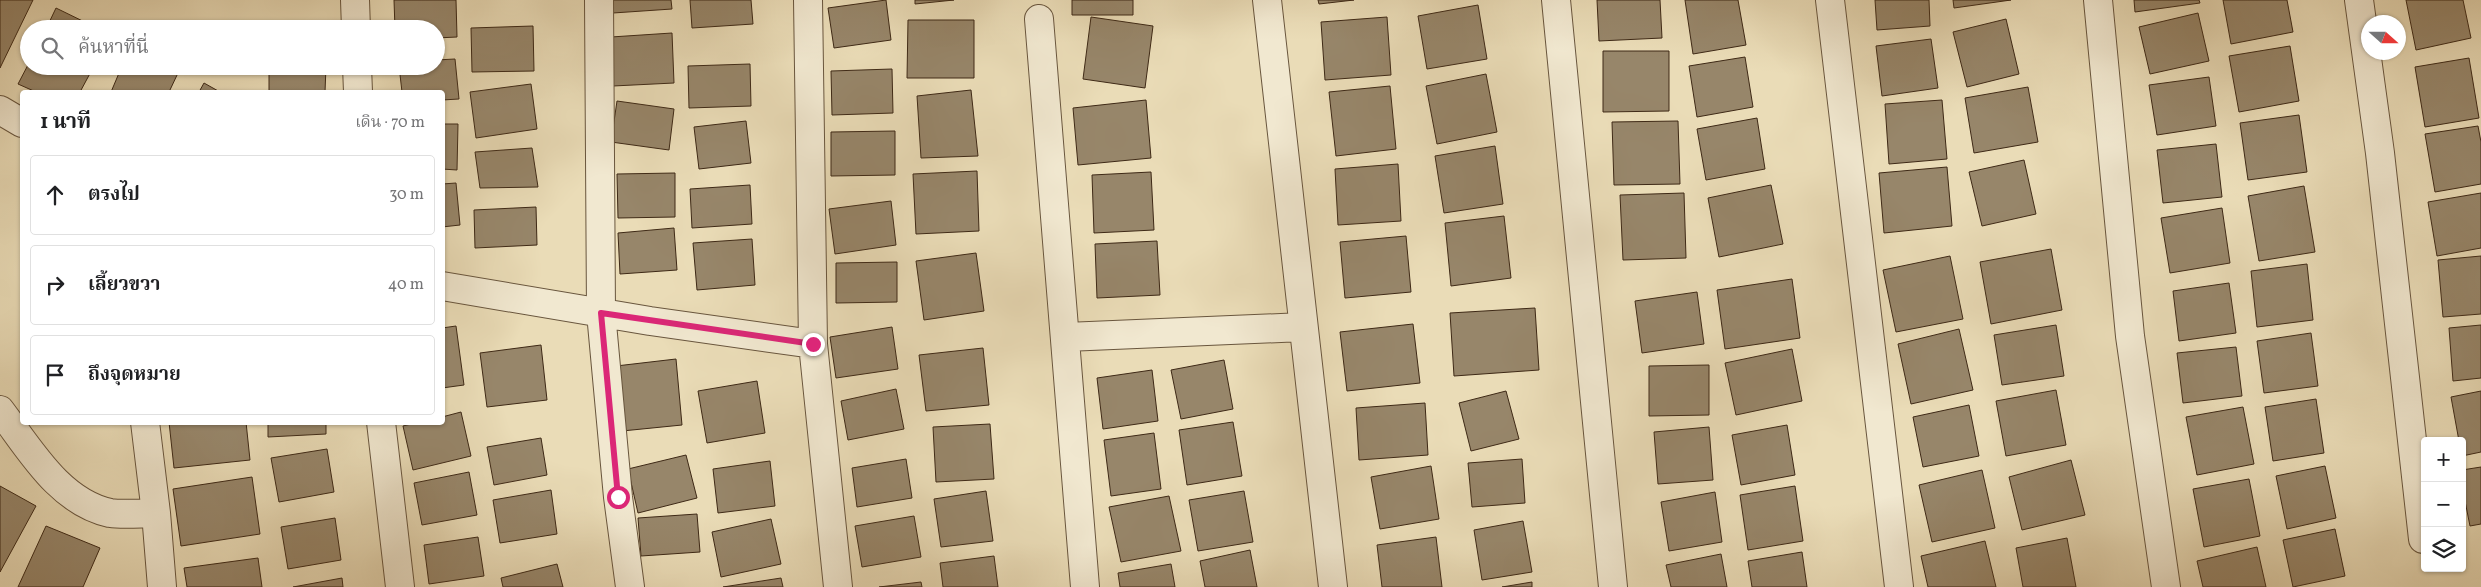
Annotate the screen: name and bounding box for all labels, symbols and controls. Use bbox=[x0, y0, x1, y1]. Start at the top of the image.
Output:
north arrow bbox=[2361, 15, 2406, 60]
search box bbox=[20, 20, 445, 75]
icon: search bbox=[38, 34, 66, 62]
text: ค้นหาที่นี่ bbox=[78, 35, 149, 61]
text: 1 นาที bbox=[40, 108, 91, 137]
text: เดิน · 70 m bbox=[355, 112, 425, 134]
icon: ahead bbox=[41, 181, 69, 209]
text: ตรงไป bbox=[88, 182, 140, 208]
text: 30 m bbox=[389, 184, 424, 206]
icon: right bbox=[41, 271, 69, 299]
text: เลี้ยวขวา bbox=[88, 272, 160, 298]
text: 40 m bbox=[388, 274, 424, 296]
route end bbox=[802, 333, 825, 356]
icon: arrive bbox=[41, 361, 69, 389]
text: ถึงจุดหมาย bbox=[88, 362, 181, 388]
map controls bbox=[2421, 437, 2466, 572]
button: + bbox=[2421, 437, 2466, 482]
button: − bbox=[2421, 482, 2466, 527]
route start bbox=[607, 486, 630, 509]
button: layers bbox=[2421, 527, 2466, 572]

